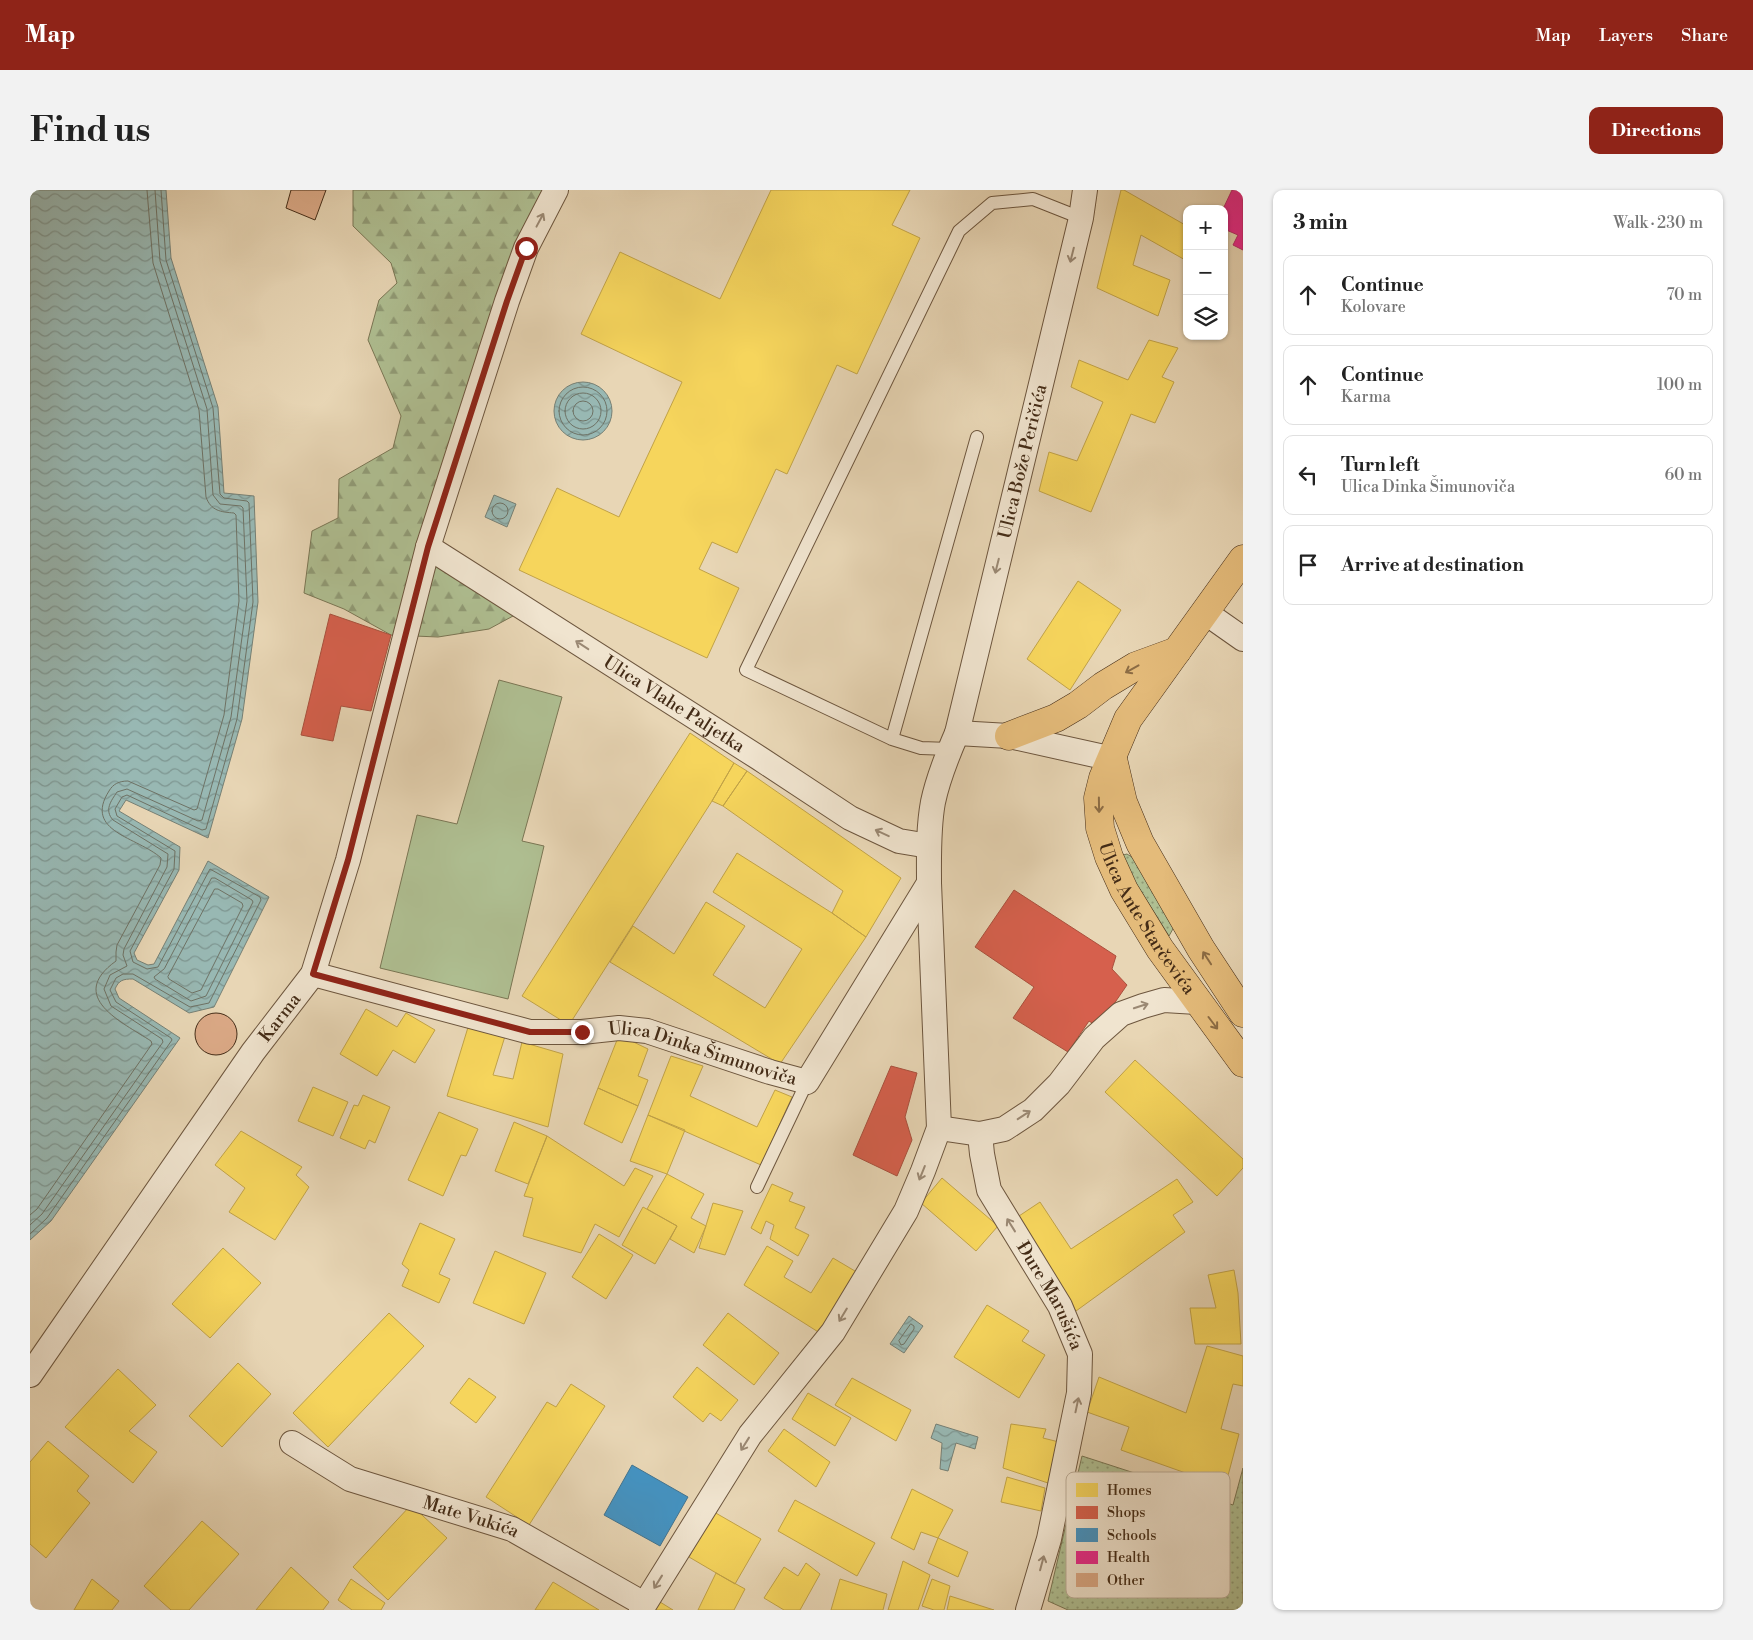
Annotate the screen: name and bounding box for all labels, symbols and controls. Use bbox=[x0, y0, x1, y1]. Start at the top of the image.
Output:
text: Map bbox=[25, 20, 75, 50]
text: Map bbox=[1536, 24, 1571, 47]
text: Layers bbox=[1599, 24, 1653, 47]
text: Share bbox=[1681, 24, 1728, 47]
button: Directions bbox=[1589, 107, 1723, 154]
text: Find us bbox=[30, 109, 150, 152]
map controls bbox=[1183, 205, 1228, 340]
button: + bbox=[1183, 205, 1228, 250]
text: 3 min bbox=[1293, 210, 1348, 236]
one-way arrow bbox=[536, 213, 545, 228]
text: Walk · 230 m bbox=[1613, 213, 1703, 233]
route start bbox=[515, 237, 538, 260]
one-way arrow bbox=[1067, 246, 1076, 262]
button: − bbox=[1183, 250, 1228, 295]
text: Continue bbox=[1341, 273, 1424, 297]
icon: ahead bbox=[1294, 281, 1322, 309]
text: 70 m bbox=[1666, 285, 1702, 305]
button: layers bbox=[1183, 295, 1228, 340]
text: Kolovare bbox=[1341, 297, 1406, 317]
text: Continue bbox=[1341, 363, 1424, 387]
icon: ahead bbox=[1294, 371, 1322, 399]
text: 100 m bbox=[1657, 375, 1702, 395]
street label: Ulica Bože Peričića bbox=[993, 381, 1053, 541]
text: Karma bbox=[1341, 387, 1391, 407]
text: Turn left bbox=[1341, 453, 1420, 477]
icon: left bbox=[1294, 461, 1322, 489]
text: 60 m bbox=[1664, 465, 1702, 485]
text: Ulica Dinka Šimunoviča bbox=[1341, 477, 1515, 497]
icon: arrive bbox=[1294, 551, 1322, 579]
text: Arrive at destination bbox=[1341, 553, 1524, 577]
one-way arrow bbox=[992, 557, 1001, 573]
one-way arrow bbox=[575, 639, 589, 650]
street label: Ulica Vlahe Paljetka bbox=[599, 651, 750, 759]
one-way arrow bbox=[1126, 664, 1140, 674]
one-way arrow bbox=[1094, 796, 1104, 812]
one-way arrow bbox=[875, 828, 890, 838]
street label: Ulica Ante Starčevića bbox=[1093, 839, 1201, 1000]
one-way arrow bbox=[1201, 951, 1212, 965]
street label: Karma bbox=[254, 988, 307, 1047]
one-way arrow bbox=[1133, 1001, 1149, 1011]
one-way arrow bbox=[1207, 1016, 1218, 1029]
street label: Ulica Dinka Šimunoviča bbox=[607, 1017, 800, 1091]
route end bbox=[571, 1021, 594, 1044]
one-way arrow bbox=[1017, 1110, 1031, 1120]
one-way arrow bbox=[916, 1166, 925, 1181]
one-way arrow bbox=[1005, 1219, 1015, 1233]
street label: Đure Marušića bbox=[1011, 1237, 1088, 1354]
one-way arrow bbox=[838, 1308, 848, 1322]
one-way arrow bbox=[1072, 1397, 1082, 1413]
one-way arrow bbox=[739, 1437, 749, 1451]
legend bbox=[1066, 1472, 1230, 1598]
text: Homes bbox=[1107, 1482, 1152, 1500]
street label: Mate Vukića bbox=[420, 1491, 524, 1543]
text: Shops bbox=[1107, 1504, 1145, 1522]
text: Schools bbox=[1107, 1527, 1156, 1545]
text: Health bbox=[1107, 1549, 1151, 1567]
one-way arrow bbox=[1038, 1556, 1047, 1572]
text: Other bbox=[1107, 1572, 1145, 1590]
one-way arrow bbox=[653, 1575, 664, 1589]

